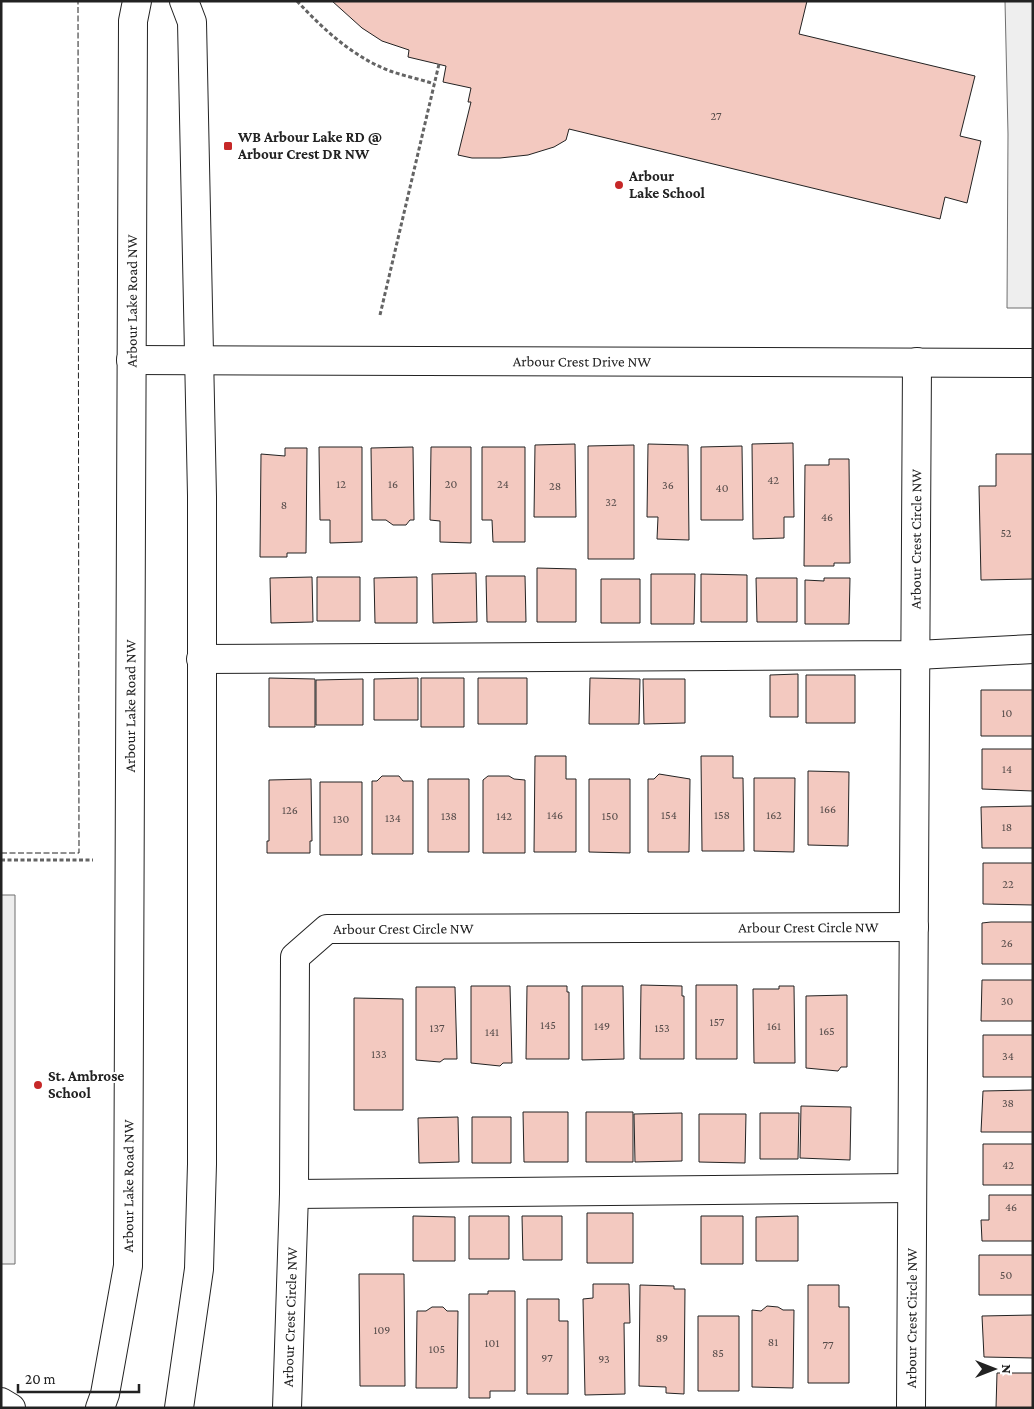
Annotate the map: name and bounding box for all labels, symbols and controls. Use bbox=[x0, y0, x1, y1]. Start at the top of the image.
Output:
house number: 27 bbox=[710, 109, 722, 123]
place label: WB Arbour Lake RD @ Arbour Crest DR NW bbox=[237, 129, 382, 162]
marker: WB Arbour Lake RD @ Arbour Crest DR NW bbox=[222, 140, 234, 152]
place label: Arbour Lake School bbox=[628, 168, 706, 201]
marker: Arbour Lake School bbox=[613, 179, 625, 191]
street label: Arbour Lake Road NW bbox=[124, 234, 140, 367]
street label: Arbour Crest Drive NW bbox=[513, 353, 651, 370]
street label: Arbour Crest Circle NW bbox=[908, 469, 924, 609]
house number: 42 bbox=[767, 473, 779, 487]
house number: 12 bbox=[336, 477, 346, 491]
house number: 16 bbox=[388, 477, 398, 491]
house number: 20 bbox=[445, 477, 457, 491]
house number: 24 bbox=[497, 477, 509, 491]
house number: 36 bbox=[662, 478, 674, 492]
house number: 28 bbox=[549, 479, 561, 493]
house number: 40 bbox=[716, 481, 729, 495]
house number: 32 bbox=[605, 495, 617, 509]
house number: 8 bbox=[281, 498, 287, 512]
house number: 46 bbox=[821, 510, 833, 524]
house number: 52 bbox=[1000, 526, 1012, 540]
street label: Arbour Lake Road NW bbox=[122, 639, 139, 772]
house number: 10 bbox=[1002, 706, 1013, 720]
house number: 14 bbox=[1002, 762, 1012, 776]
house number: 166 bbox=[820, 802, 836, 816]
house number: 126 bbox=[282, 803, 298, 817]
house number: 146 bbox=[547, 808, 563, 822]
house number: 154 bbox=[661, 808, 677, 822]
house number: 158 bbox=[714, 808, 730, 822]
house number: 162 bbox=[766, 808, 782, 822]
house number: 138 bbox=[441, 809, 457, 823]
house number: 142 bbox=[496, 809, 512, 823]
house number: 150 bbox=[602, 809, 618, 823]
house number: 134 bbox=[385, 811, 401, 825]
house number: 130 bbox=[333, 812, 349, 826]
house number: 18 bbox=[1002, 820, 1012, 834]
house number: 22 bbox=[1002, 877, 1014, 891]
street label: Arbour Crest Circle NW bbox=[738, 919, 879, 936]
street label: Arbour Crest Circle NW bbox=[333, 921, 474, 937]
house number: 26 bbox=[1001, 936, 1013, 950]
house number: 30 bbox=[1001, 994, 1013, 1008]
house number: 157 bbox=[710, 1015, 725, 1029]
house number: 145 bbox=[540, 1018, 556, 1032]
house number: 149 bbox=[594, 1019, 610, 1033]
house number: 161 bbox=[767, 1019, 781, 1033]
house number: 137 bbox=[429, 1021, 445, 1035]
house number: 153 bbox=[654, 1021, 670, 1035]
house number: 165 bbox=[819, 1024, 835, 1038]
house number: 141 bbox=[485, 1025, 499, 1039]
house number: 133 bbox=[371, 1047, 387, 1061]
house number: 34 bbox=[1002, 1049, 1014, 1063]
place label: St. Ambrose School bbox=[48, 1068, 124, 1101]
marker: St. Ambrose School bbox=[32, 1079, 44, 1091]
house number: 38 bbox=[1002, 1096, 1014, 1110]
street label: Arbour Lake Road NW bbox=[120, 1119, 137, 1252]
house number: 42 bbox=[1002, 1158, 1014, 1172]
house number: 46 bbox=[1005, 1200, 1017, 1214]
street label: Arbour Crest Circle NW bbox=[280, 1247, 300, 1387]
street label: Arbour Crest Circle NW bbox=[903, 1248, 920, 1388]
house number: 50 bbox=[1000, 1268, 1012, 1282]
house number: 109 bbox=[374, 1323, 390, 1337]
house number: 89 bbox=[656, 1331, 668, 1345]
house number: 81 bbox=[768, 1335, 778, 1349]
house number: 101 bbox=[485, 1336, 499, 1350]
house number: 77 bbox=[822, 1338, 834, 1352]
house number: 105 bbox=[429, 1342, 445, 1356]
north arrow bbox=[969, 1344, 1019, 1394]
house number: 85 bbox=[712, 1346, 724, 1360]
house number: 97 bbox=[541, 1351, 553, 1365]
house number: 93 bbox=[598, 1352, 610, 1366]
scale bar bbox=[18, 1362, 139, 1394]
text: N bbox=[999, 1364, 1015, 1374]
text: 20 m bbox=[25, 1371, 56, 1387]

